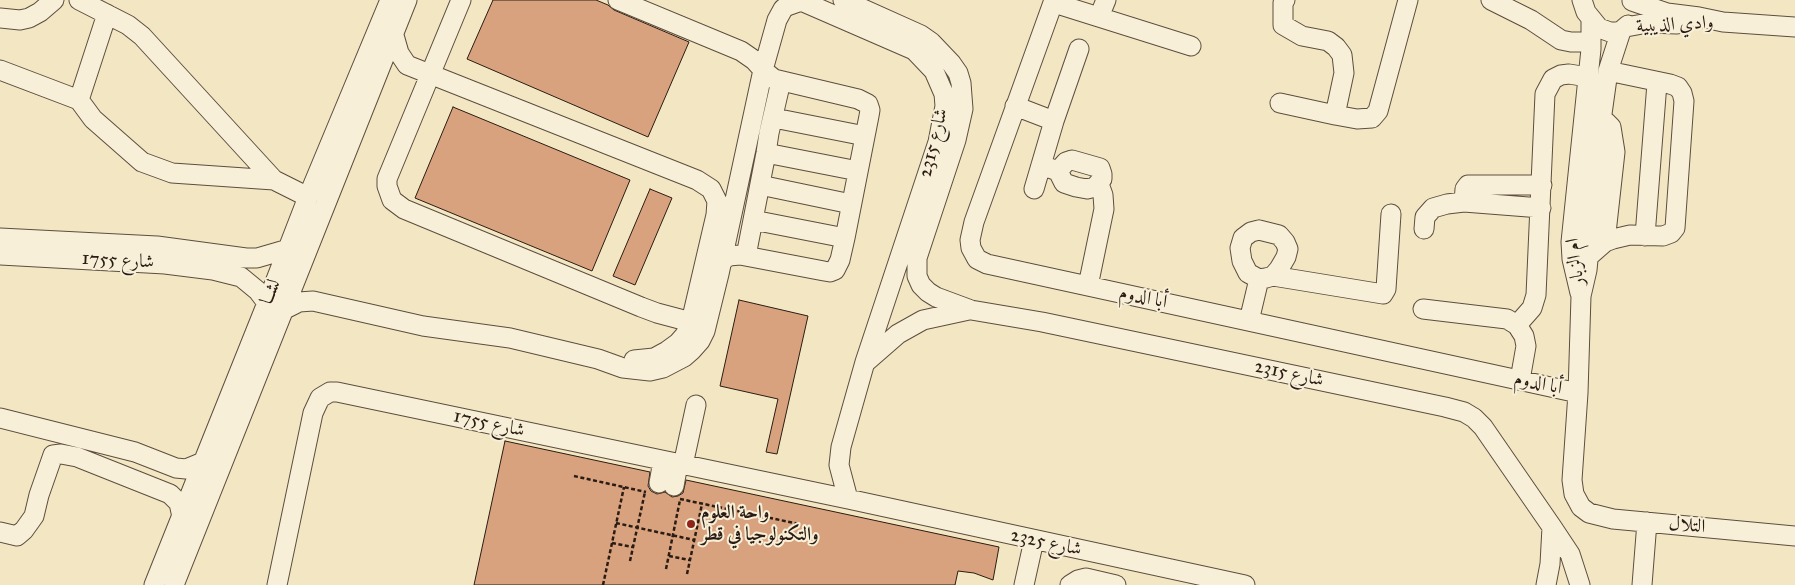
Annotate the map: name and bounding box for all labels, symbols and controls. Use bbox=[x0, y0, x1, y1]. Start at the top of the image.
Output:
street label: وادي الذيبية bbox=[1636, 12, 1714, 38]
street label: شارع 2315 bbox=[914, 106, 954, 180]
street label: ام الزبار bbox=[1562, 237, 1590, 287]
street label: شارع 1755 bbox=[81, 248, 155, 274]
street label: لشــا bbox=[256, 276, 286, 308]
street label: أبا الدوم bbox=[1117, 282, 1169, 314]
street label: شارع 2315 bbox=[1252, 356, 1326, 392]
street label: أبا الدوم bbox=[1512, 368, 1564, 400]
street label: شارع 1755 bbox=[451, 405, 527, 443]
place label: واحة العلوم والتكنولوجيا في قطر bbox=[701, 502, 819, 546]
street label: التلال bbox=[1668, 513, 1706, 539]
marker: واحة العلوم والتكنولوجيا في قطر bbox=[685, 518, 697, 530]
street label: شارع 2325 bbox=[1008, 524, 1084, 562]

